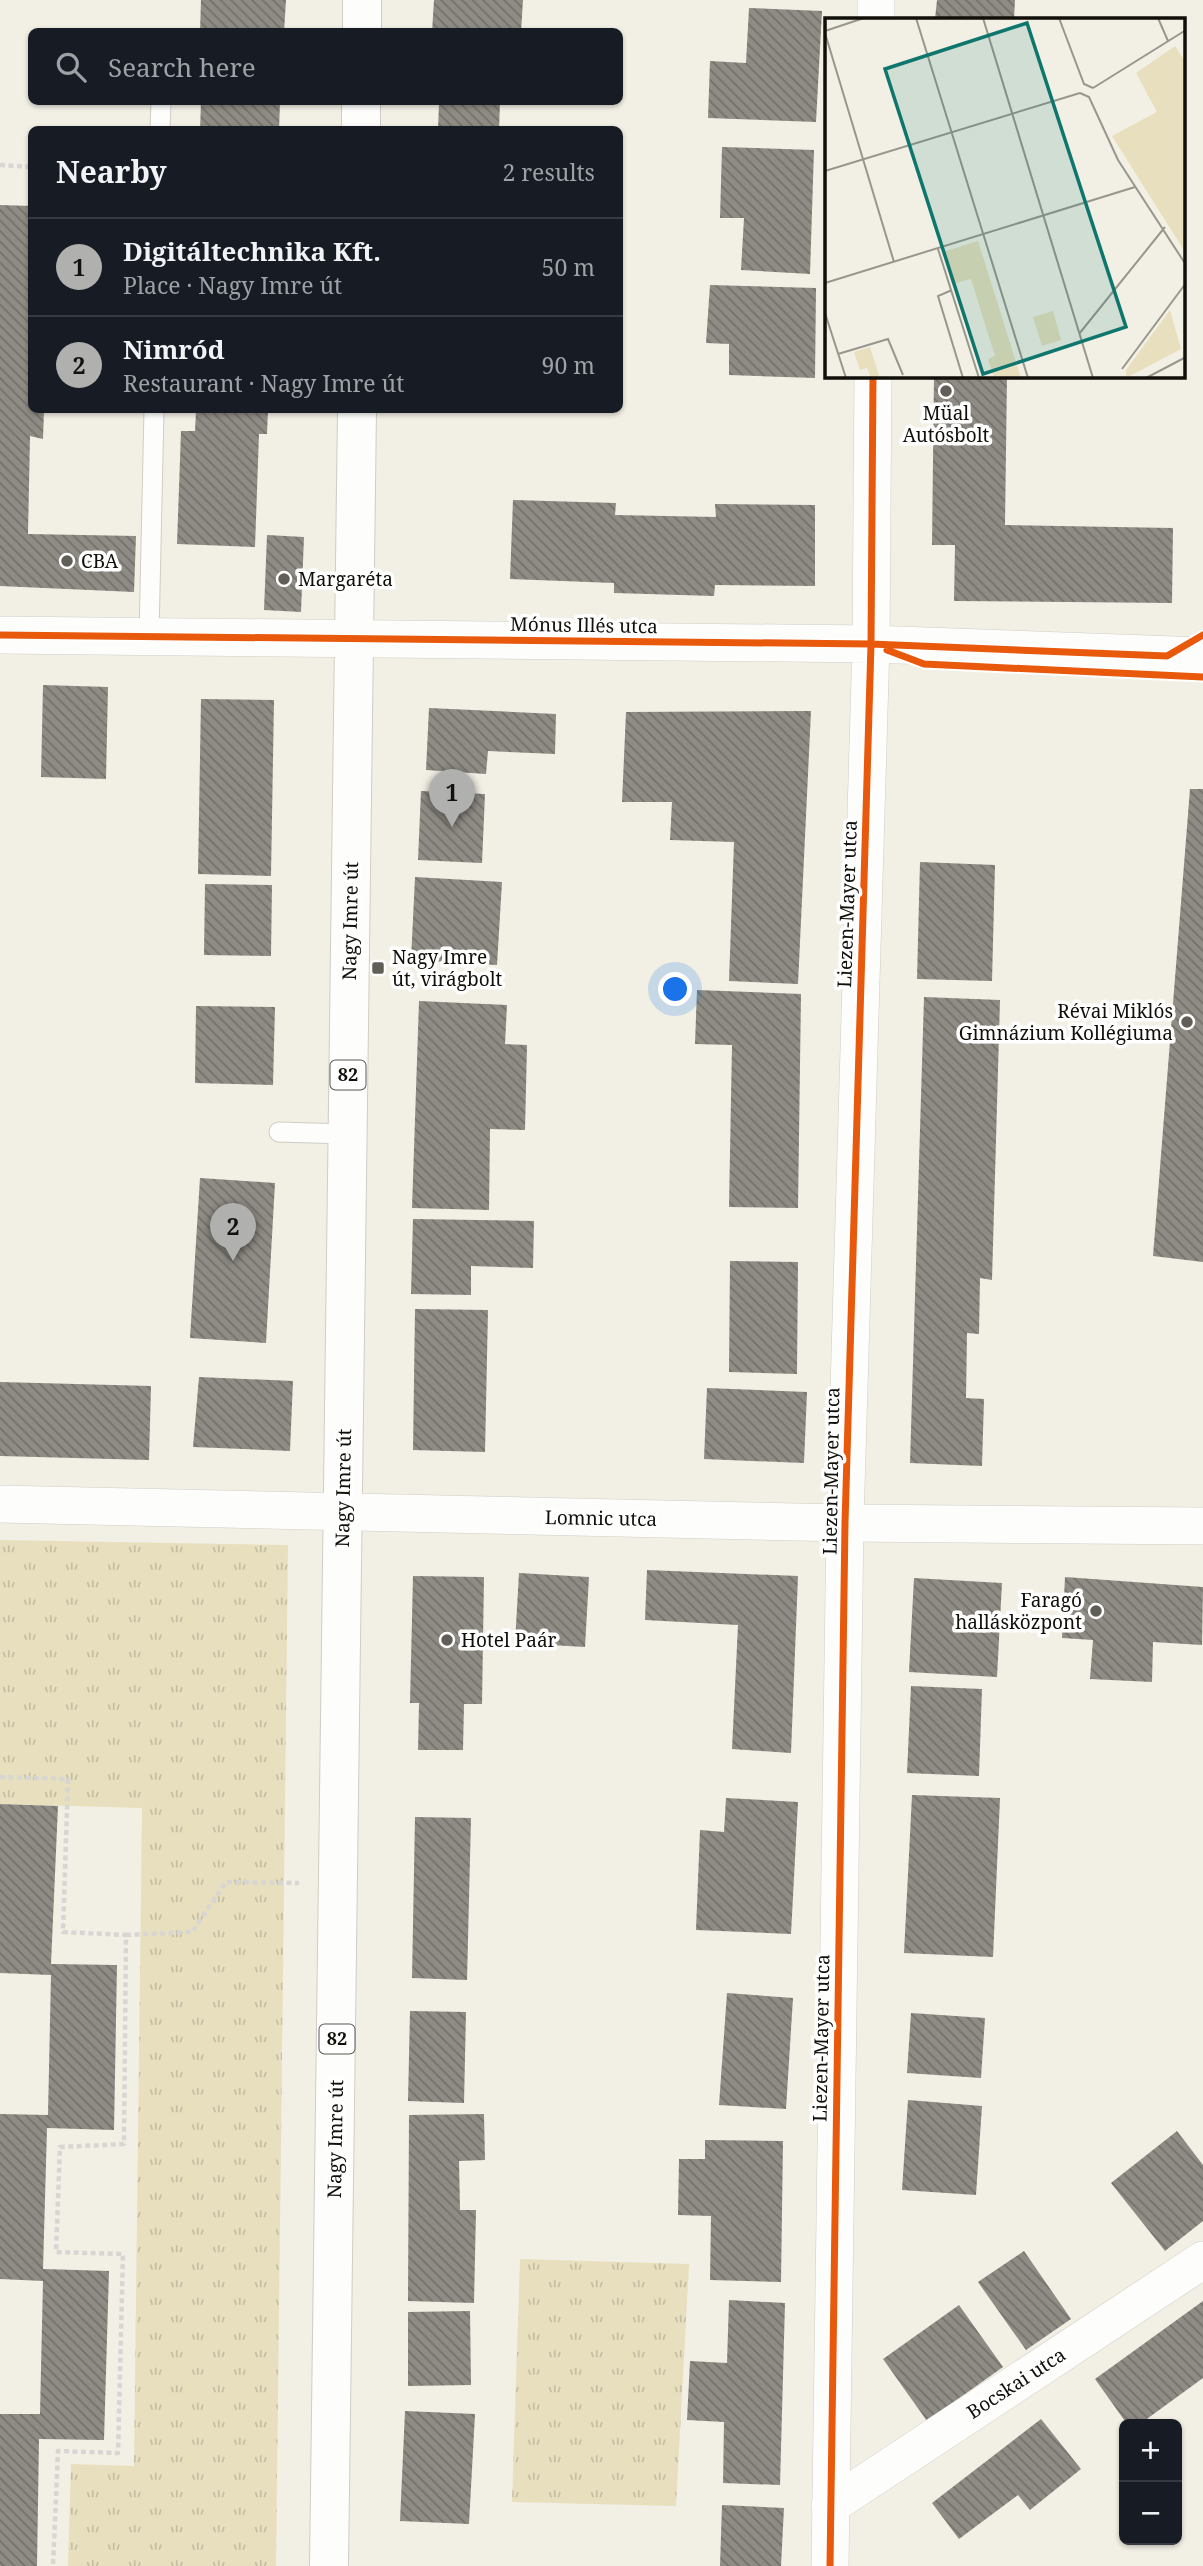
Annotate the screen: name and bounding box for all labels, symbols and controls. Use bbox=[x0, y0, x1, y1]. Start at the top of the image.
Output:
inset map bbox=[825, 18, 1186, 378]
search box bbox=[28, 28, 623, 105]
icon: search bbox=[52, 48, 90, 86]
text: Search here bbox=[108, 49, 256, 85]
text: Nearby bbox=[56, 151, 167, 192]
text: 2 results bbox=[502, 156, 595, 188]
text: Digitáltechnika Kft. bbox=[123, 233, 381, 269]
text: 1 bbox=[73, 251, 86, 283]
text: 50 m bbox=[542, 251, 595, 283]
text: Place · Nagy Imre út bbox=[123, 269, 342, 301]
text: Nimród bbox=[123, 331, 225, 367]
text: 2 bbox=[73, 349, 86, 381]
text: 90 m bbox=[542, 349, 595, 381]
text: Restaurant · Nagy Imre út bbox=[123, 367, 404, 399]
marker: Müal Autósbolt bbox=[938, 383, 954, 399]
place label: Müal Autósbolt bbox=[903, 400, 990, 448]
place label: CBA bbox=[81, 548, 119, 574]
marker: CBA bbox=[59, 553, 75, 569]
place label: Margaréta bbox=[298, 566, 393, 592]
marker: Margaréta bbox=[276, 571, 292, 587]
street label: Mónus Illés utca bbox=[510, 611, 658, 639]
pin: 1 bbox=[429, 769, 475, 827]
street label: Liezen-Mayer utca bbox=[831, 820, 863, 988]
street label: Nagy Imre út bbox=[336, 861, 364, 981]
place label: Nagy Imre út, virágbolt bbox=[392, 944, 503, 992]
marker: Nagy Imre út, virágbolt bbox=[370, 960, 386, 976]
your location bbox=[658, 972, 692, 1006]
place label: Révai Miklós Gimnázium Kollégiuma bbox=[959, 998, 1173, 1046]
marker: Révai Miklós Gimnázium Kollégiuma bbox=[1179, 1014, 1195, 1030]
road number: 82 bbox=[330, 1060, 366, 1090]
pin: 2 bbox=[210, 1203, 256, 1261]
street label: Liezen-Mayer utca bbox=[817, 1387, 845, 1555]
street label: Nagy Imre út bbox=[329, 1428, 357, 1548]
street label: Lomnic utca bbox=[545, 1504, 657, 1532]
place label: Faragó hallásközpont bbox=[955, 1587, 1082, 1635]
marker: Faragó hallásközpont bbox=[1088, 1603, 1104, 1619]
place label: Hotel Paár bbox=[461, 1627, 557, 1653]
marker: Hotel Paár bbox=[439, 1632, 455, 1648]
street label: Liezen-Mayer utca bbox=[807, 1954, 835, 2122]
road number: 82 bbox=[320, 2024, 354, 2054]
street label: Nagy Imre út bbox=[321, 2079, 349, 2199]
street label: Bocskai utca bbox=[962, 2341, 1070, 2425]
map controls bbox=[1119, 2419, 1182, 2545]
button: + bbox=[1119, 2419, 1182, 2482]
button: − bbox=[1119, 2482, 1182, 2545]

